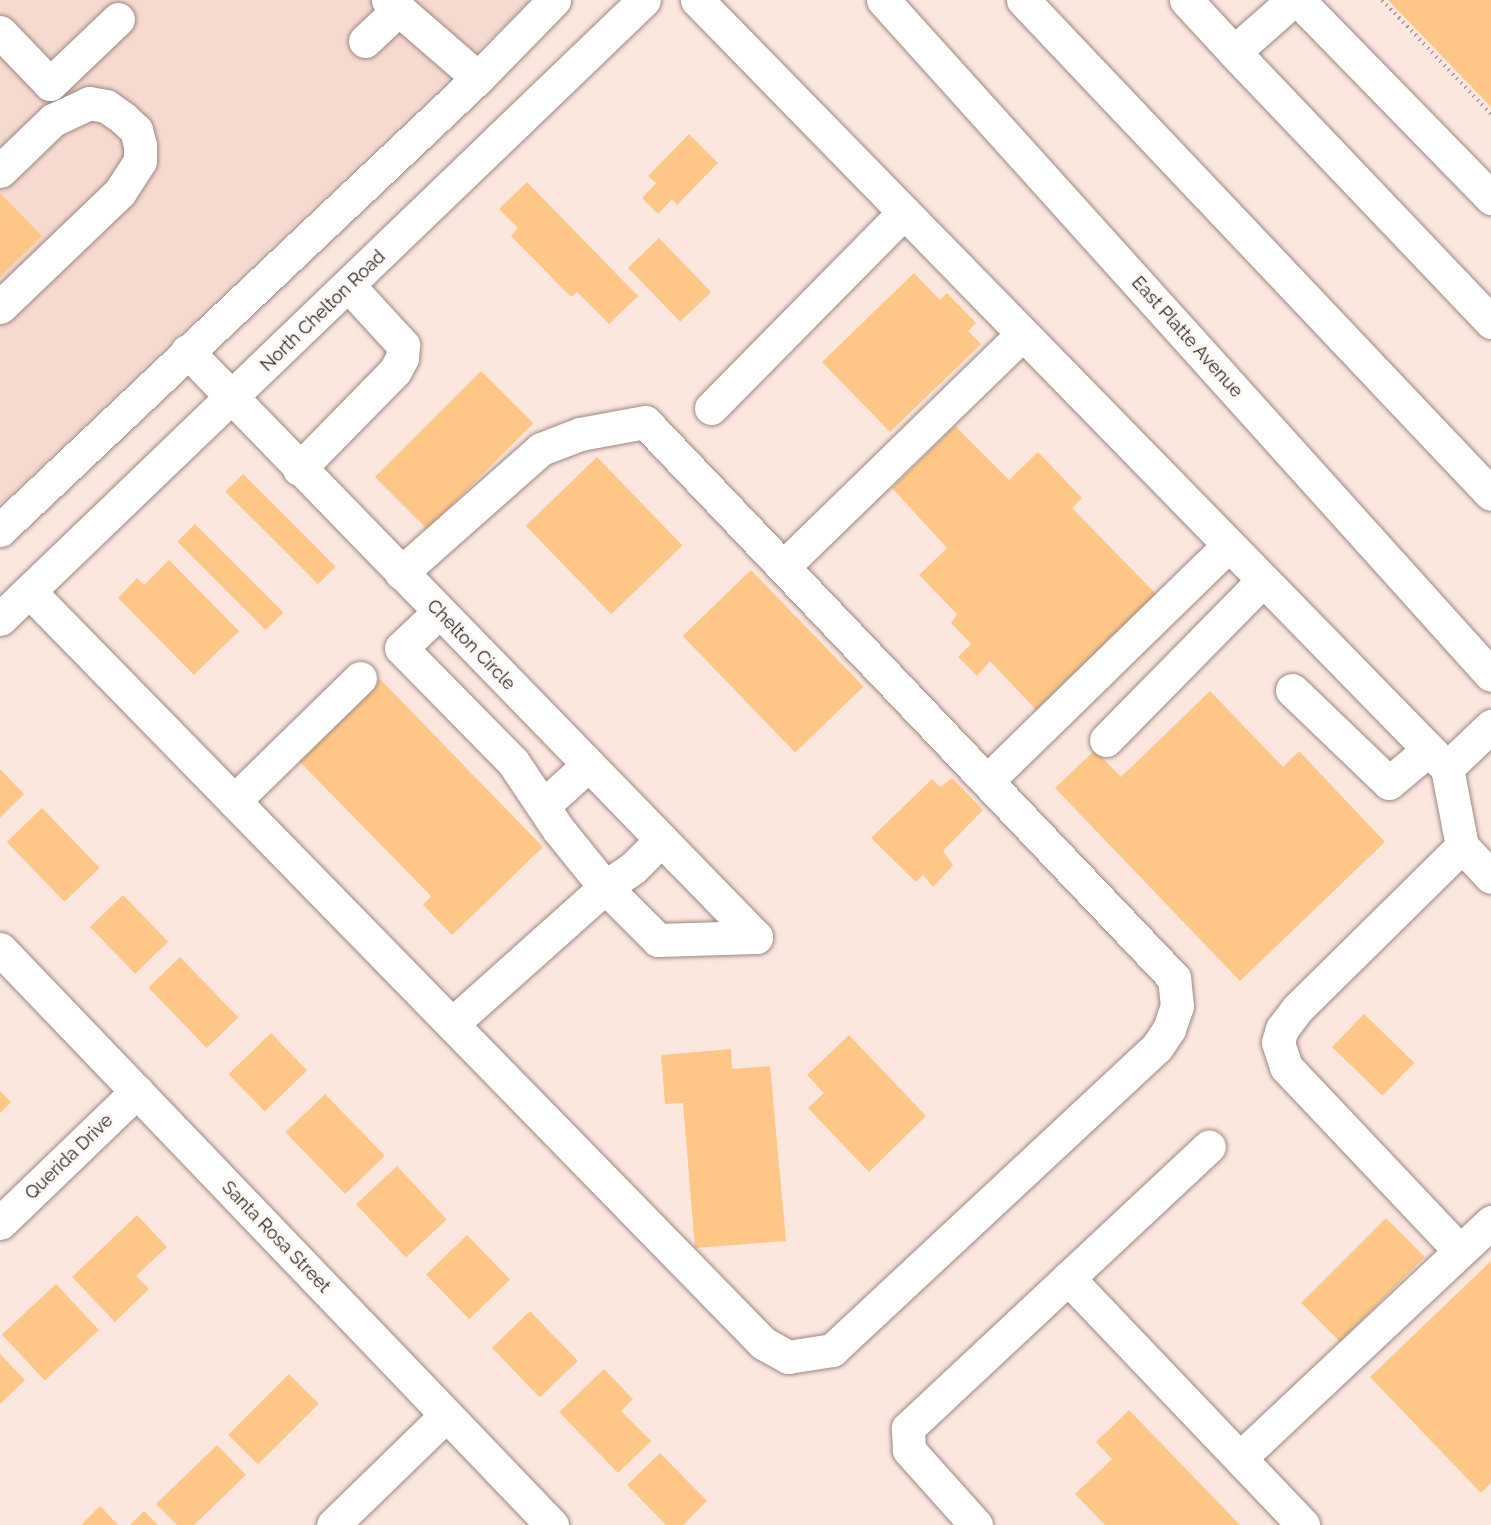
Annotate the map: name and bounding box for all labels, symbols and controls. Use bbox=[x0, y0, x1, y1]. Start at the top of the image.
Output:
street label: North Chelton Road bbox=[256, 246, 390, 376]
street label: East Platte Avenue bbox=[1127, 272, 1247, 402]
street label: Chelton Circle bbox=[422, 595, 520, 695]
street label: Querida Drive bbox=[21, 1110, 117, 1204]
street label: Santa Rosa Street bbox=[217, 1177, 335, 1297]

